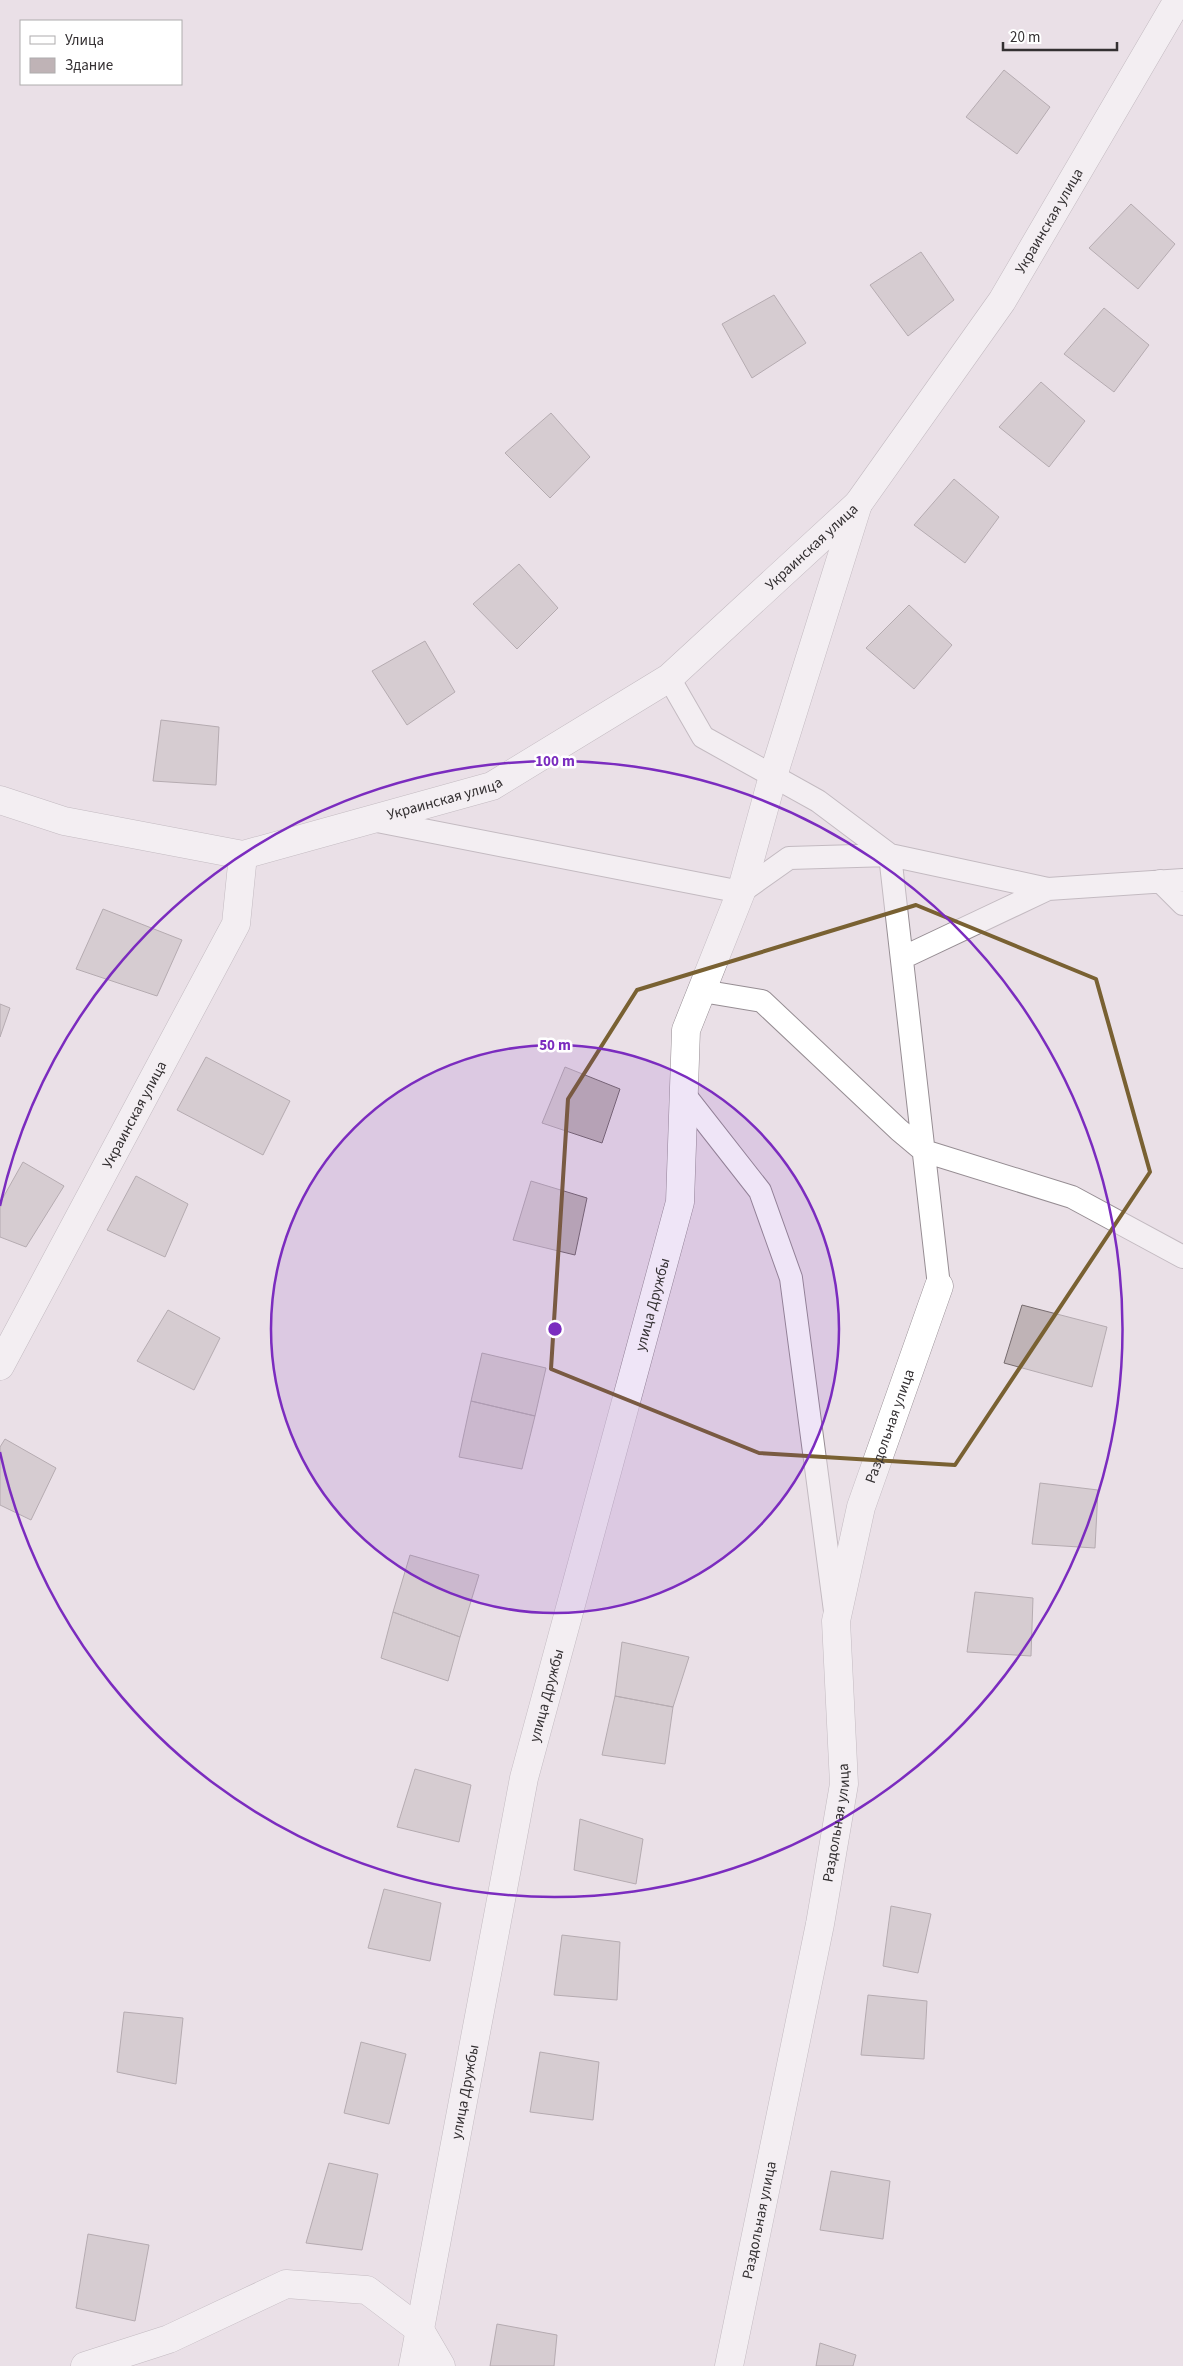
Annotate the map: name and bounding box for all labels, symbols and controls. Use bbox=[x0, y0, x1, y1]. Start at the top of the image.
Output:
legend bbox=[20, 20, 182, 85]
scale bar bbox=[1003, 20, 1117, 52]
text: 20 m bbox=[1010, 27, 1040, 48]
text: Улица bbox=[65, 30, 104, 51]
text: Здание bbox=[65, 55, 113, 76]
street label: Украинская улица bbox=[1010, 164, 1088, 278]
street label: Украинская улица bbox=[761, 499, 863, 595]
text: 100 m bbox=[535, 751, 575, 772]
street label: Украинская улица bbox=[385, 772, 507, 826]
text: 50 m bbox=[539, 1035, 571, 1056]
street label: Украинская улица bbox=[97, 1057, 172, 1172]
street label: улица Дружбы bbox=[630, 1256, 675, 1354]
centre of rings bbox=[546, 1320, 564, 1338]
street label: Раздольная улица bbox=[860, 1366, 920, 1486]
street label: улица Дружбы bbox=[524, 1646, 570, 1745]
street label: Раздольная улица bbox=[817, 1763, 855, 1884]
street label: улица Дружбы bbox=[446, 2043, 484, 2141]
street label: Раздольная улица bbox=[737, 2159, 782, 2281]

